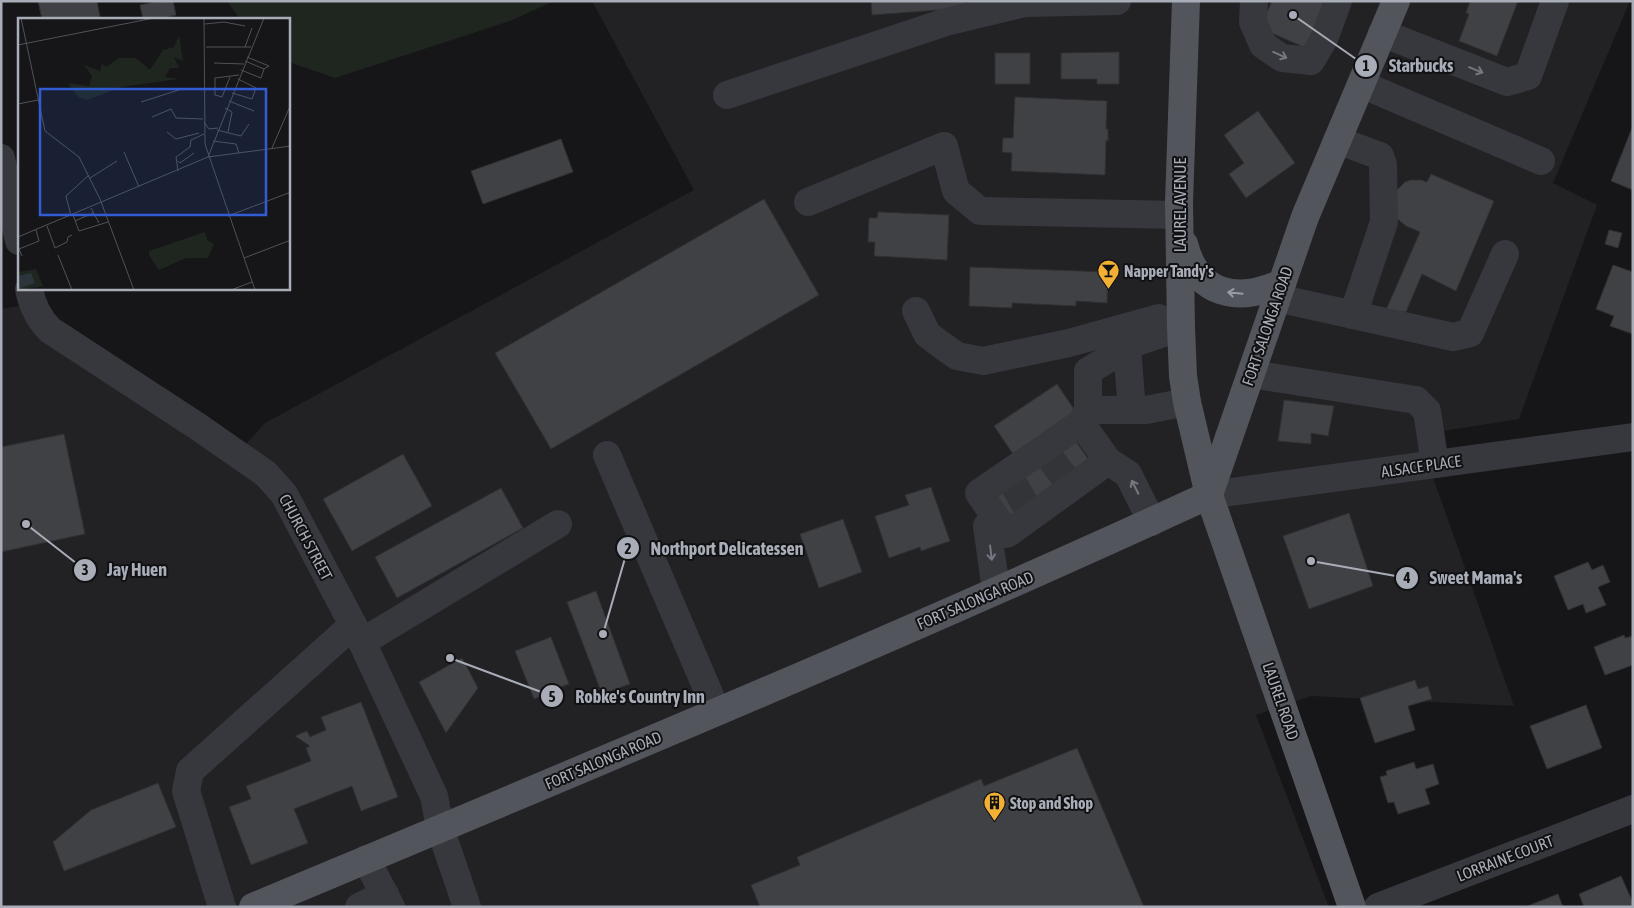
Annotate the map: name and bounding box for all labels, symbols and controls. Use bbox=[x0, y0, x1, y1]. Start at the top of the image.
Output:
inset map bbox=[18, 18, 290, 290]
callout: Starbucks bbox=[1354, 50, 1463, 83]
one-way arrow bbox=[1272, 51, 1287, 61]
text: Starbucks bbox=[1389, 55, 1454, 76]
text: 1 bbox=[1362, 57, 1370, 74]
one-way arrow bbox=[1468, 66, 1484, 75]
street label: LAUREL AVENUE bbox=[1171, 158, 1189, 252]
bar icon: Napper Tandy's bbox=[1096, 259, 1120, 290]
place label: Napper Tandy's bbox=[1124, 262, 1214, 280]
street label: FORT SALONGA ROAD bbox=[1238, 264, 1296, 388]
one-way arrow bbox=[1228, 288, 1244, 298]
street label: ALSACE PLACE bbox=[1380, 451, 1462, 481]
one-way arrow bbox=[1129, 480, 1139, 495]
street label: CHURCH STREET bbox=[276, 491, 336, 583]
callout: Northport Delicatessen bbox=[615, 532, 813, 565]
text: Northport Delicatessen bbox=[651, 538, 804, 559]
text: 2 bbox=[624, 540, 632, 557]
one-way arrow bbox=[986, 544, 996, 560]
callout: Jay Huen bbox=[72, 553, 177, 586]
text: Jay Huen bbox=[106, 559, 167, 580]
text: 3 bbox=[81, 561, 89, 578]
callout: Sweet Mama's bbox=[1394, 561, 1532, 594]
street label: FORT SALONGA ROAD bbox=[914, 567, 1036, 633]
text: Sweet Mama's bbox=[1430, 567, 1523, 588]
text: 4 bbox=[1402, 569, 1411, 586]
street label: LAUREL ROAD bbox=[1259, 660, 1303, 742]
callout: Robke's Country Inn bbox=[540, 680, 714, 713]
text: Robke's Country Inn bbox=[575, 686, 705, 707]
text: 5 bbox=[548, 688, 556, 705]
street label: FORT SALONGA ROAD bbox=[542, 727, 664, 793]
building icon: Stop and Shop bbox=[982, 791, 1006, 822]
place label: Stop and Shop bbox=[1010, 794, 1093, 812]
street label: LORRAINE COURT bbox=[1454, 831, 1556, 885]

